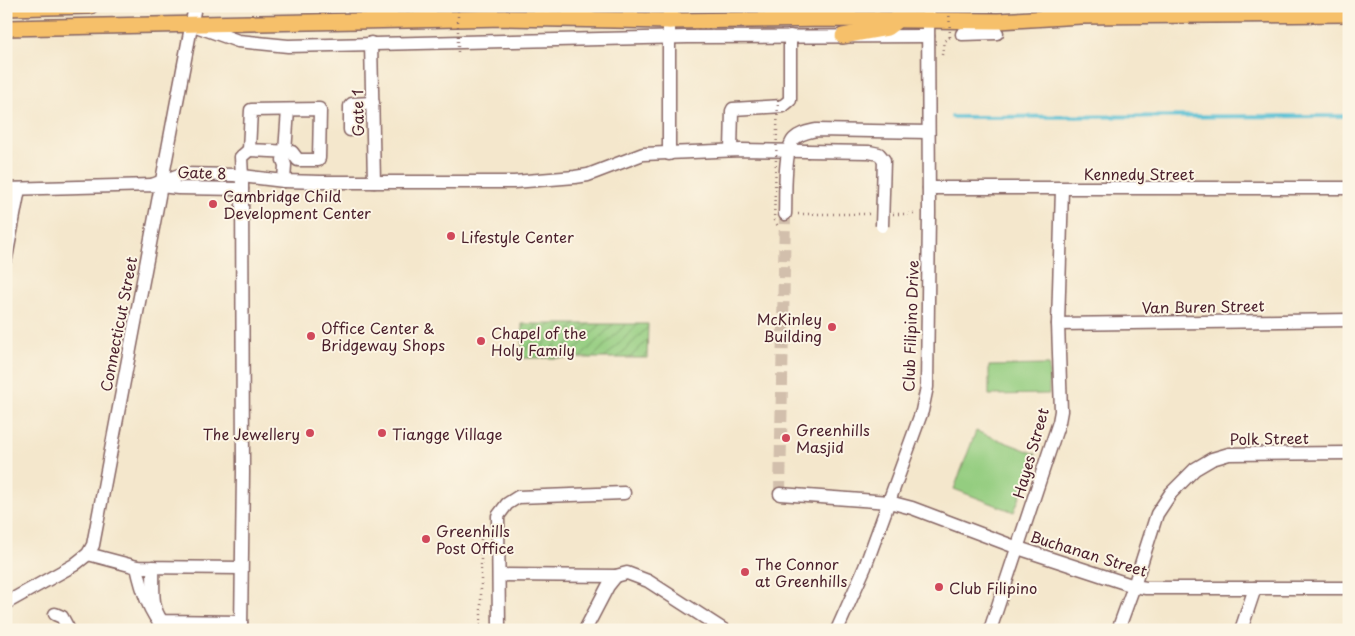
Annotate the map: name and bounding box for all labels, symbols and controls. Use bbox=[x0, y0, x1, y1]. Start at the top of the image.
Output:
street label: Gate 1 bbox=[345, 89, 369, 137]
street label: Gate 8 bbox=[177, 160, 227, 184]
street label: Kennedy Street bbox=[1084, 162, 1194, 185]
place label: Cambridge Child Development Center bbox=[223, 184, 371, 224]
marker: Cambridge Child Development Center bbox=[207, 198, 219, 210]
place label: Lifestyle Center bbox=[461, 225, 574, 248]
marker: Lifestyle Center bbox=[445, 230, 457, 242]
street label: Connecticut Street bbox=[94, 255, 142, 393]
street label: Club Filipino Drive bbox=[896, 260, 924, 392]
street label: Van Buren Street bbox=[1141, 293, 1265, 319]
place label: McKinley Building bbox=[757, 307, 822, 347]
place label: Office Center & Bridgeway Shops bbox=[321, 316, 445, 356]
place label: Chapel of the Holy Family bbox=[491, 321, 586, 361]
marker: McKinley Building bbox=[826, 321, 838, 333]
marker: Office Center & Bridgeway Shops bbox=[305, 330, 317, 342]
marker: Chapel of the Holy Family bbox=[475, 335, 487, 347]
street label: Hayes Street bbox=[1006, 405, 1054, 501]
place label: Greenhills Masjid bbox=[796, 418, 870, 458]
place label: The Jewellery bbox=[203, 422, 300, 445]
place label: Tiangge Village bbox=[392, 422, 502, 445]
street label: Polk Street bbox=[1229, 426, 1309, 450]
marker: The Jewellery bbox=[304, 427, 316, 439]
marker: Tiangge Village bbox=[376, 427, 388, 439]
marker: Greenhills Masjid bbox=[780, 432, 792, 444]
place label: Greenhills Post Office bbox=[436, 519, 514, 559]
street label: Buchanan Street bbox=[1028, 524, 1150, 582]
marker: Greenhills Post Office bbox=[420, 533, 432, 545]
place label: The Connor at Greenhills bbox=[755, 552, 847, 592]
marker: The Connor at Greenhills bbox=[739, 566, 751, 578]
place label: Club Filipino bbox=[949, 576, 1037, 599]
marker: Club Filipino bbox=[933, 581, 945, 593]

